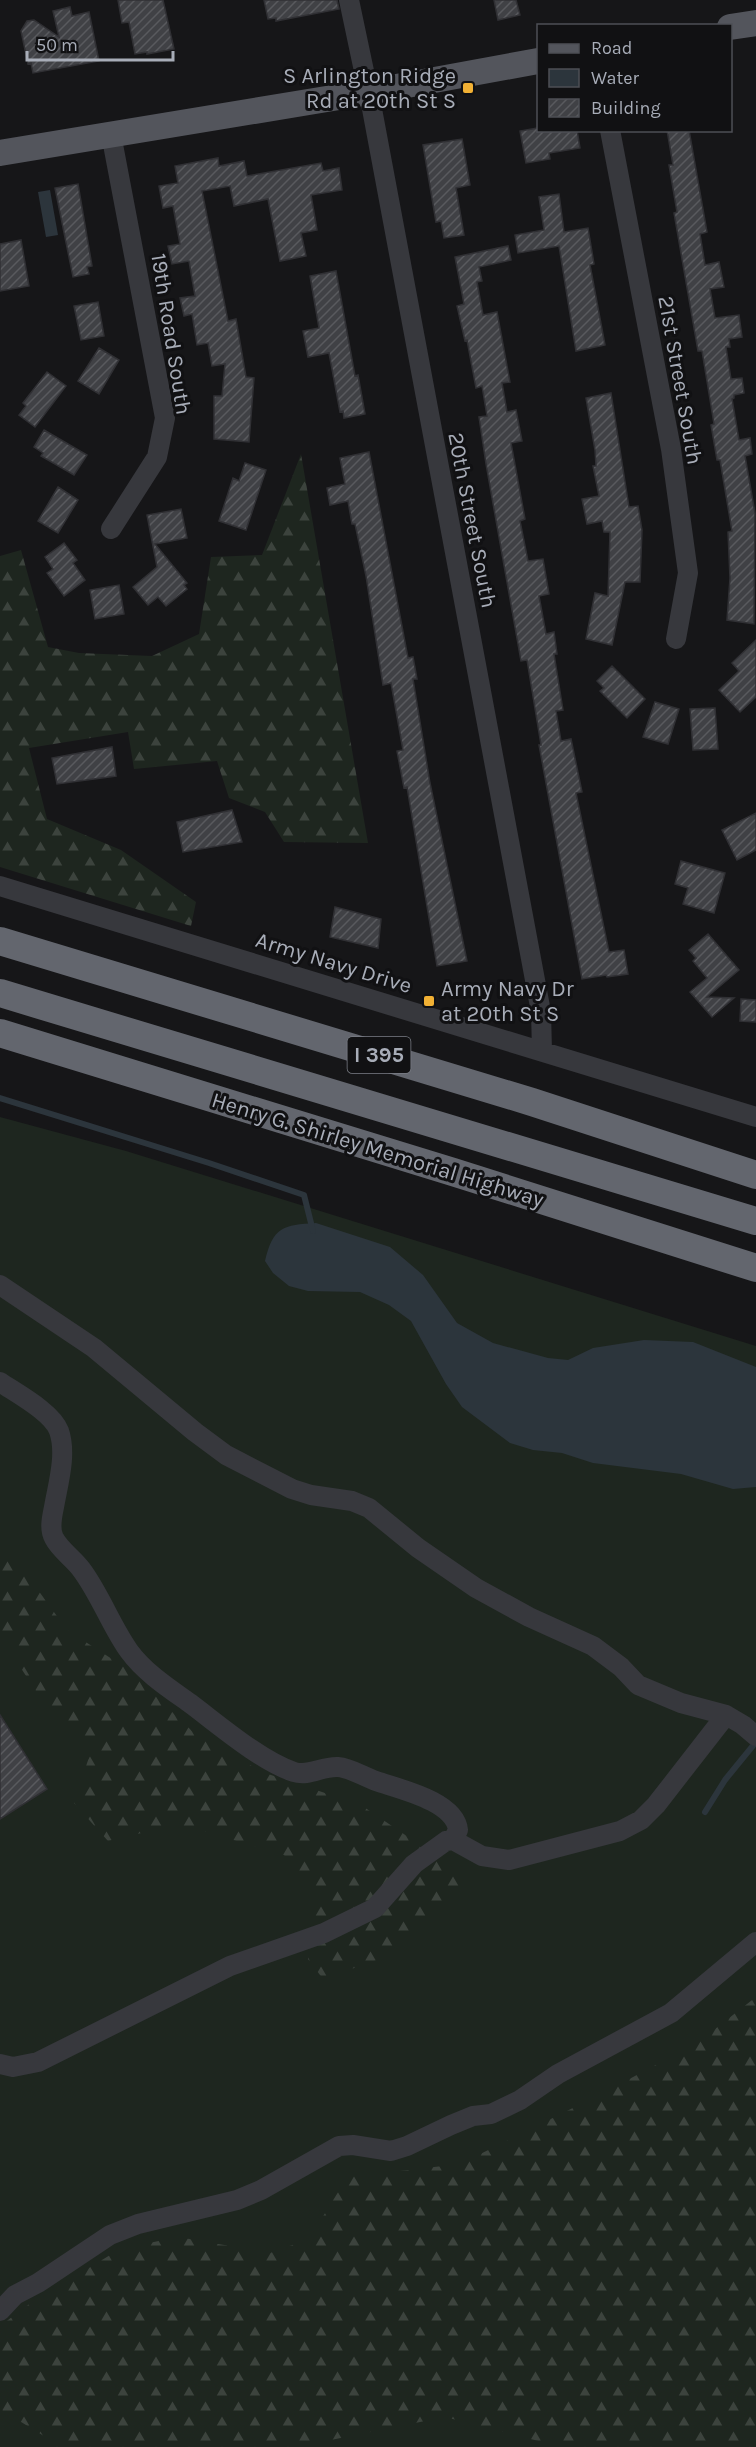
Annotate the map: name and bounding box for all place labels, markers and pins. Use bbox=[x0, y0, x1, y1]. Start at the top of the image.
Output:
place label: S Arlington Ridge Rd at 20th St S bbox=[283, 63, 456, 114]
marker: S Arlington Ridge Rd at 20th St S bbox=[461, 81, 475, 95]
place label: Army Navy Dr at 20th St S bbox=[441, 976, 574, 1027]
marker: Army Navy Dr at 20th St S bbox=[422, 994, 436, 1008]

